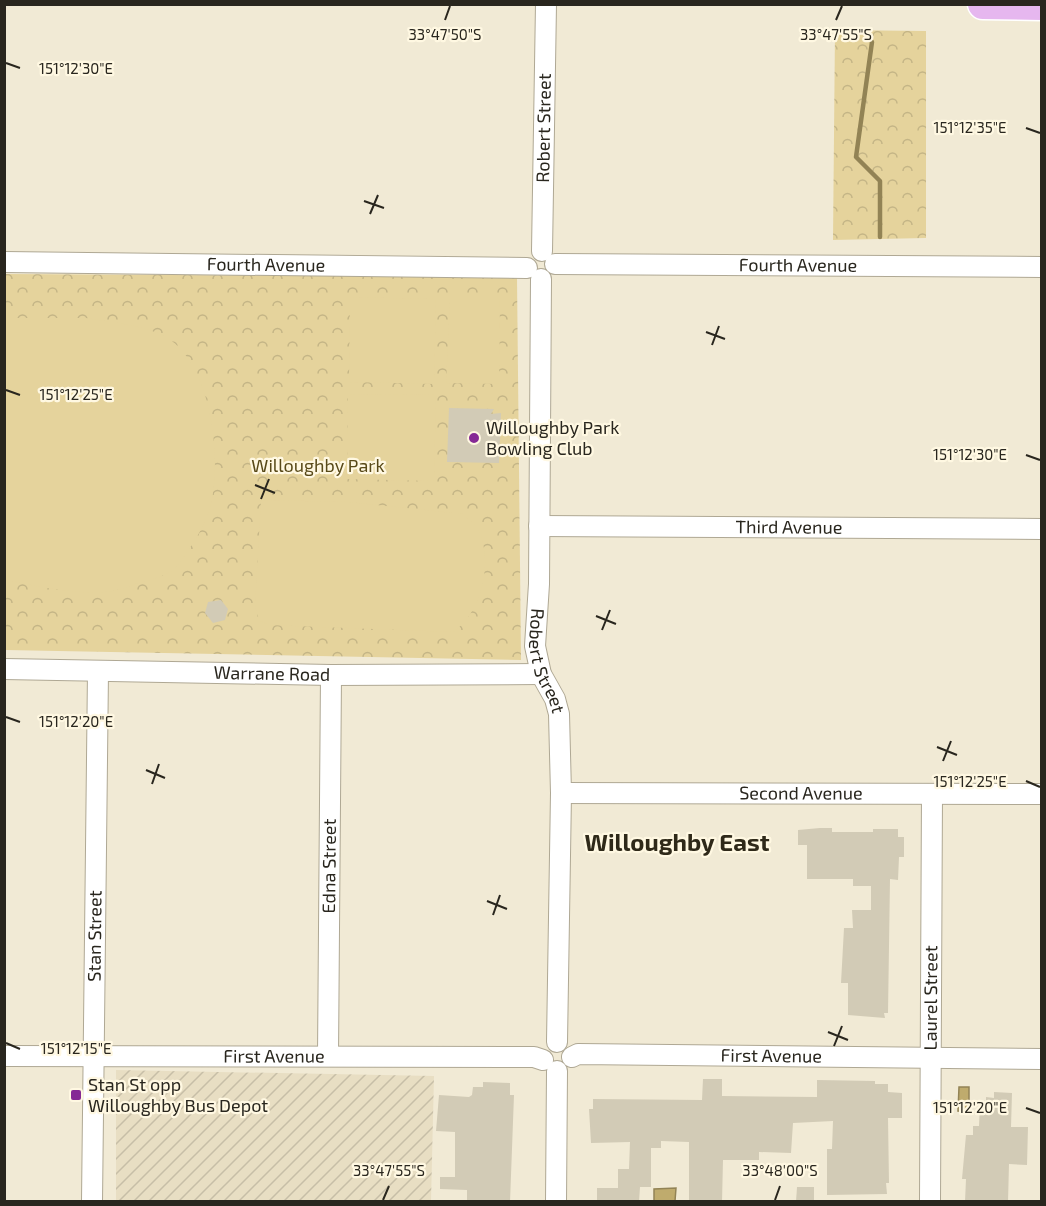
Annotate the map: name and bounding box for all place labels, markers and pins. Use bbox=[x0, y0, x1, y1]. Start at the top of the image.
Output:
place label: Willoughby Park Bowling Club bbox=[486, 416, 619, 459]
marker: Willoughby Park Bowling Club bbox=[467, 431, 481, 445]
place label: Stan St opp Willoughby Bus Depot bbox=[88, 1073, 268, 1116]
marker: Stan St opp Willoughby Bus Depot bbox=[69, 1088, 83, 1102]

